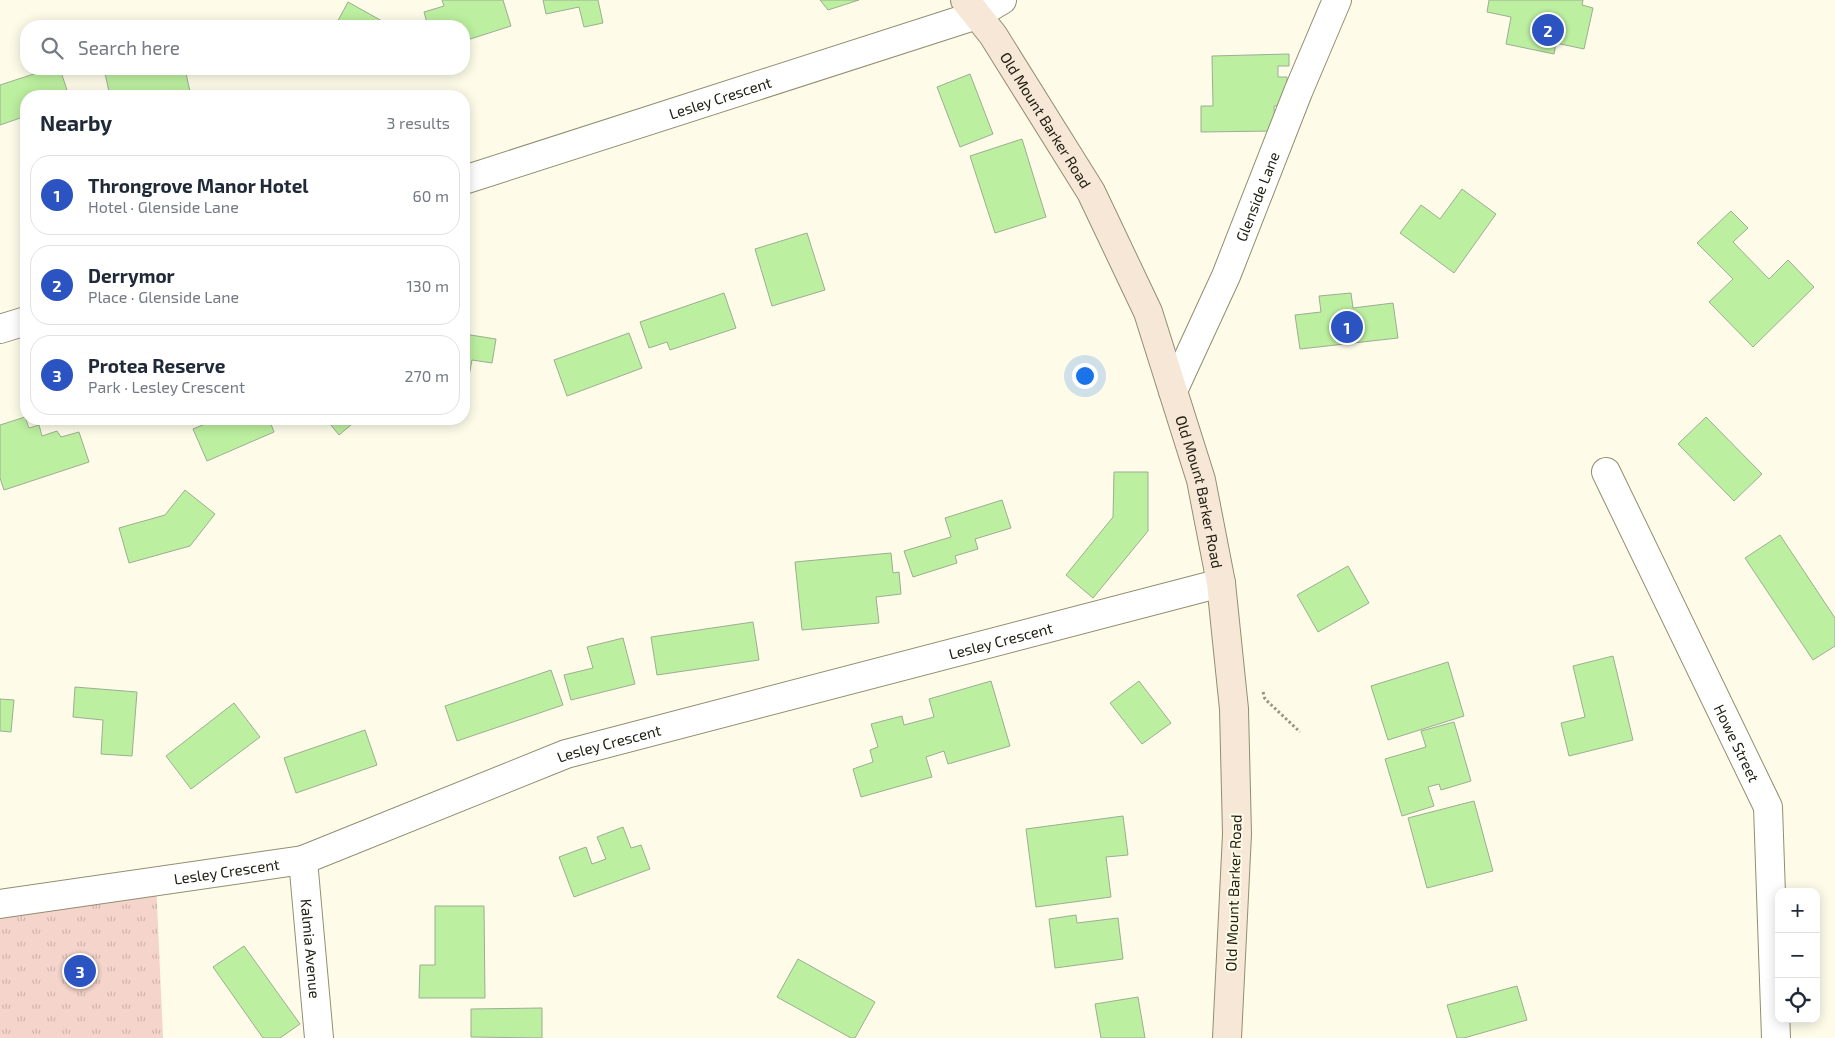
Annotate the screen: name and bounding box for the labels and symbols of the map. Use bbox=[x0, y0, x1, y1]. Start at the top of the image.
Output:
pin: 2 bbox=[1532, 11, 1564, 49]
street label: Old Mount Barker Road bbox=[997, 49, 1095, 191]
street label: Lesley Crescent bbox=[667, 73, 774, 123]
street label: Glenside Lane bbox=[1231, 149, 1283, 244]
pin: 1 bbox=[1331, 308, 1363, 346]
your location bbox=[1072, 363, 1098, 389]
street label: Old Mount Barker Road bbox=[1172, 413, 1227, 570]
street label: Lesley Crescent bbox=[947, 618, 1055, 663]
street label: Howe Street bbox=[1711, 701, 1764, 785]
street label: Lesley Crescent bbox=[554, 721, 663, 766]
street label: Old Mount Barker Road bbox=[1221, 814, 1245, 972]
street label: Lesley Crescent bbox=[173, 854, 281, 888]
street label: Kalmia Avenue bbox=[298, 898, 324, 999]
pin: 3 bbox=[64, 952, 96, 990]

